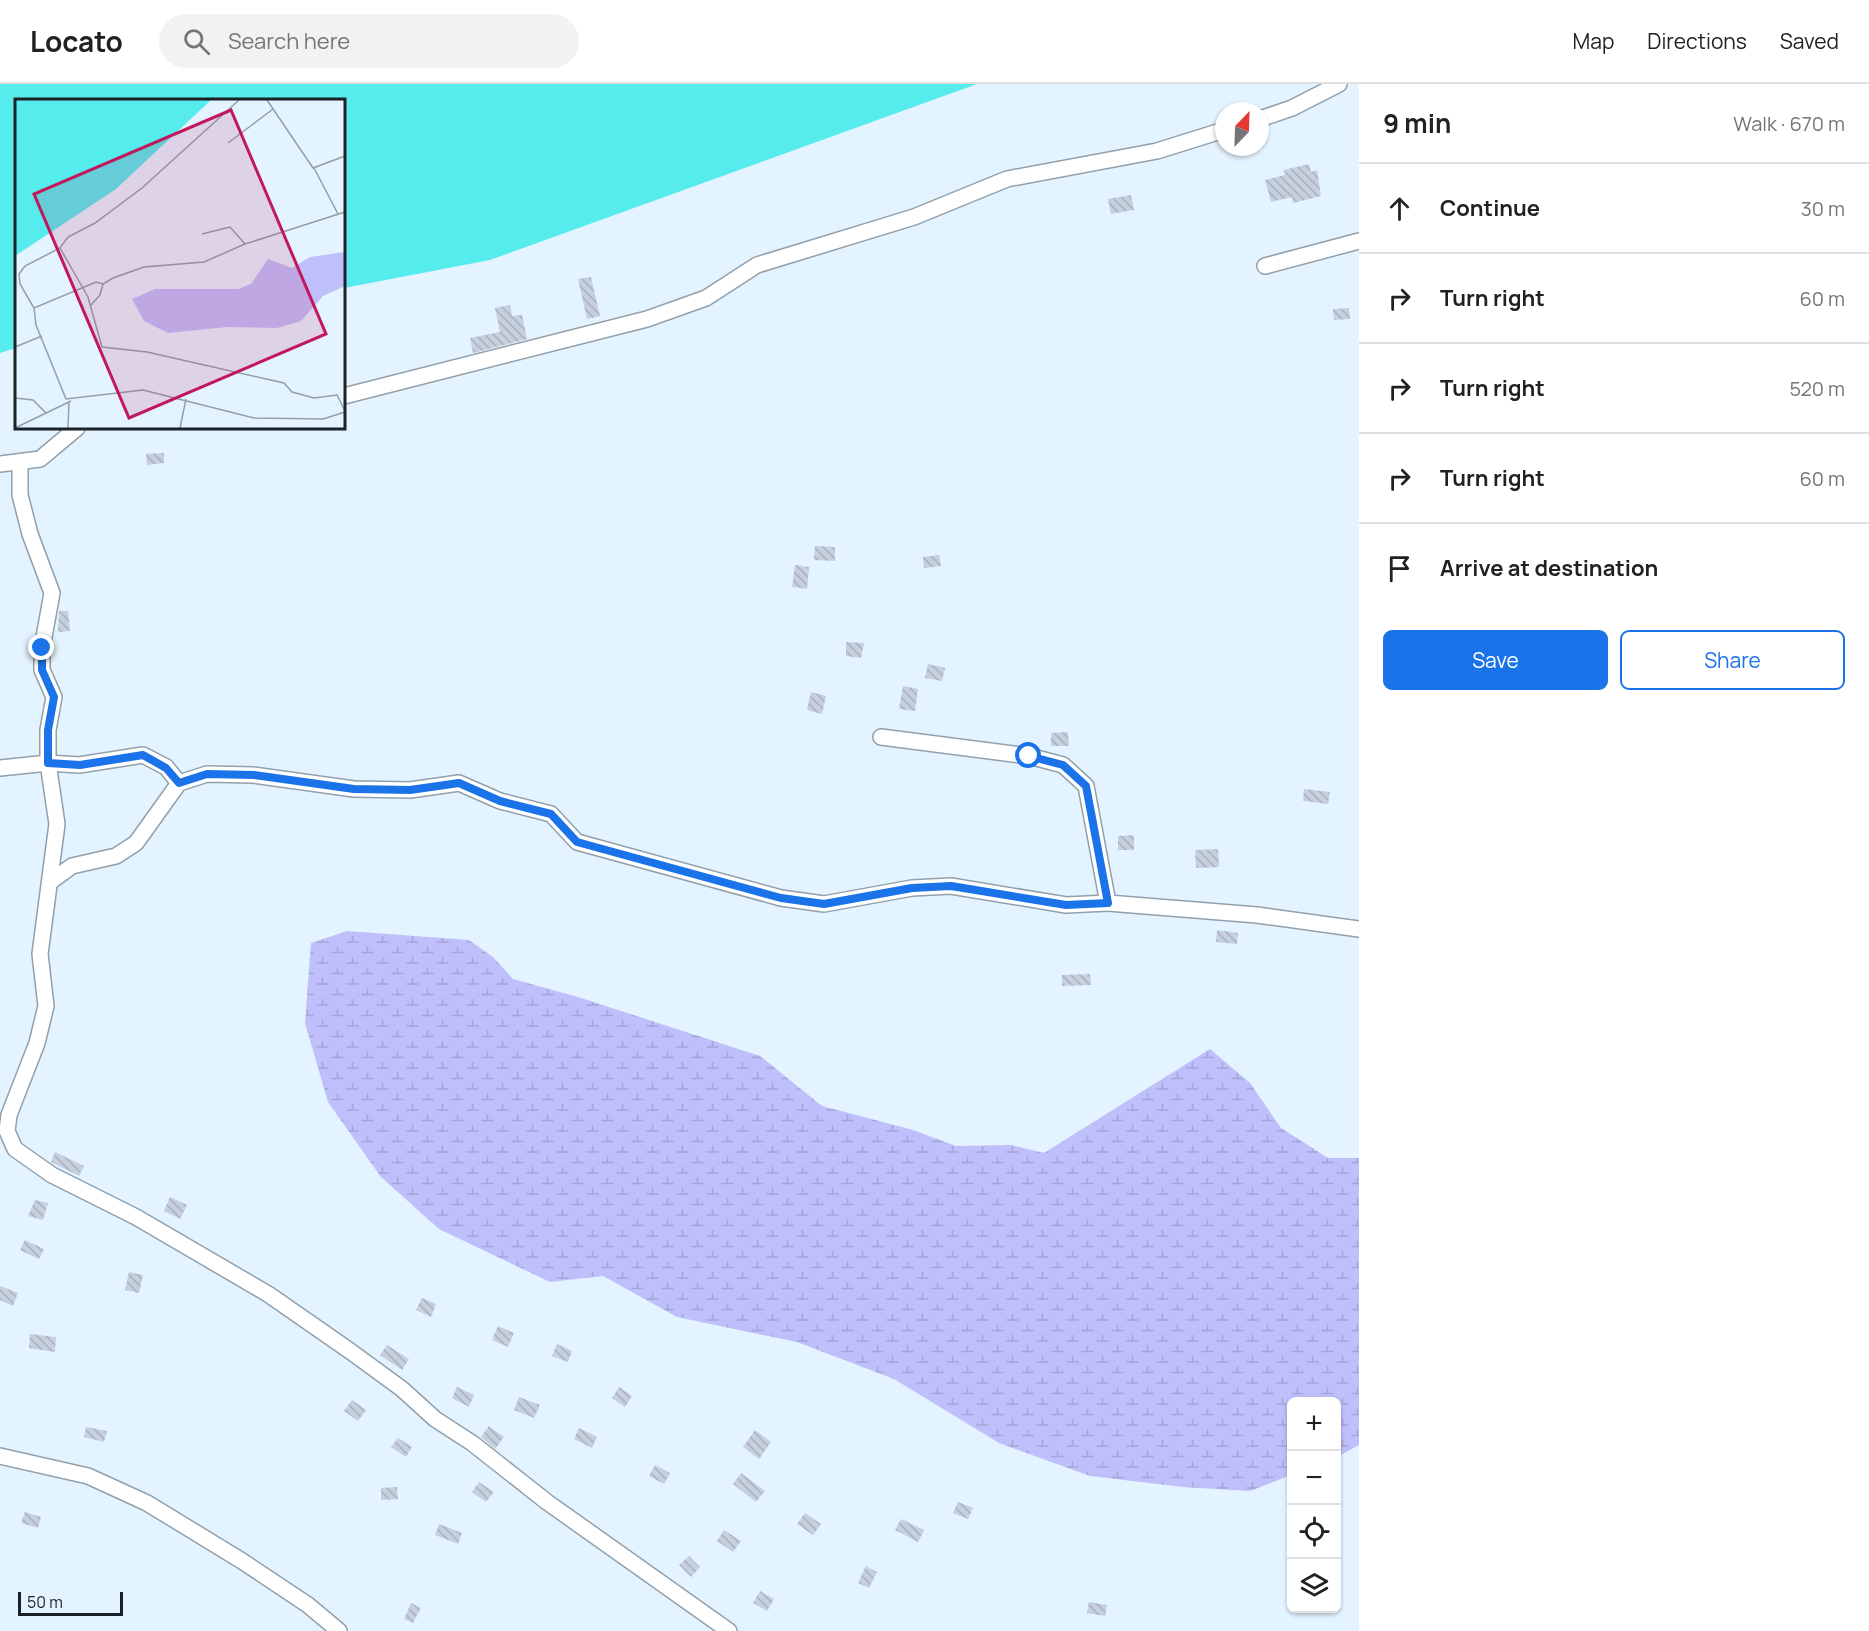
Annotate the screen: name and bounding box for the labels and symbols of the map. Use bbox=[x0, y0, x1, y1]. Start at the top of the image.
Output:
inset map bbox=[15, 99, 345, 429]
north arrow bbox=[1215, 102, 1269, 156]
route end bbox=[28, 634, 54, 660]
route start bbox=[1015, 742, 1041, 768]
scale bar bbox=[18, 1589, 123, 1616]

